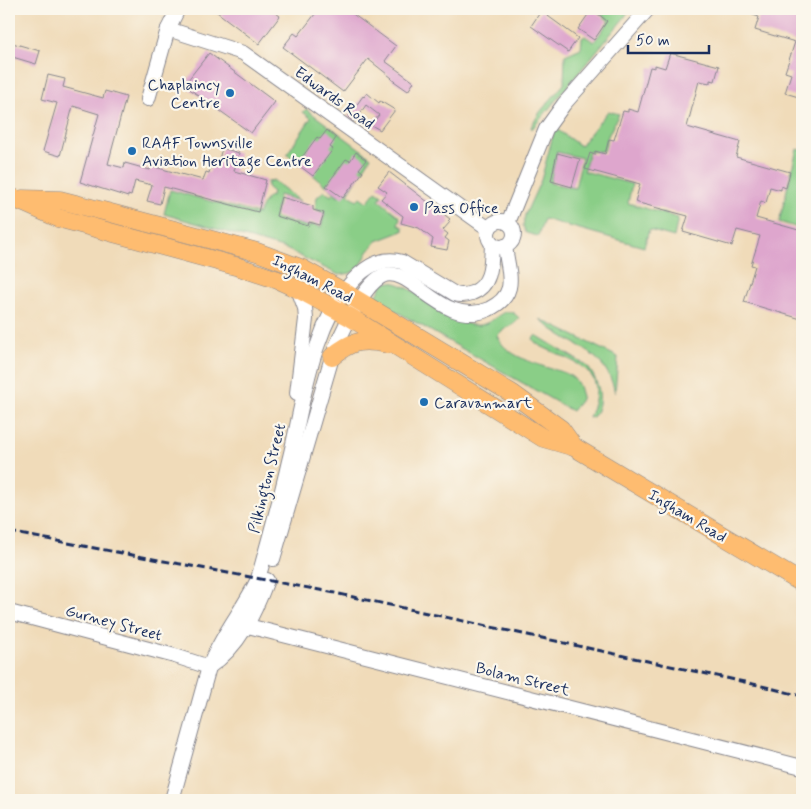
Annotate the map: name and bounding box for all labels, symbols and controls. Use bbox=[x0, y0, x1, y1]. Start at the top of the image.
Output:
scale bar bbox=[628, 22, 710, 54]
text: 50 m bbox=[636, 31, 670, 51]
street label: Edwards Road bbox=[290, 62, 378, 134]
place label: Chaplaincy Centre bbox=[148, 75, 220, 114]
marker: Chaplaincy Centre bbox=[224, 87, 236, 99]
place label: RAAF Townsville Aviation Heritage Centre bbox=[142, 133, 312, 173]
marker: RAAF Townsville Aviation Heritage Centre bbox=[126, 145, 138, 157]
place label: Pass Office bbox=[424, 198, 499, 219]
marker: Pass Office bbox=[408, 201, 420, 213]
street label: Ingham Road bbox=[268, 250, 356, 310]
place label: Caravanmart bbox=[434, 393, 533, 414]
marker: Caravanmart bbox=[418, 396, 430, 408]
street label: Pilkington Street bbox=[244, 421, 292, 536]
street label: Ingham Road bbox=[644, 485, 730, 549]
street label: Gurney Street bbox=[63, 600, 164, 646]
street label: Bolam Street bbox=[473, 658, 572, 701]

